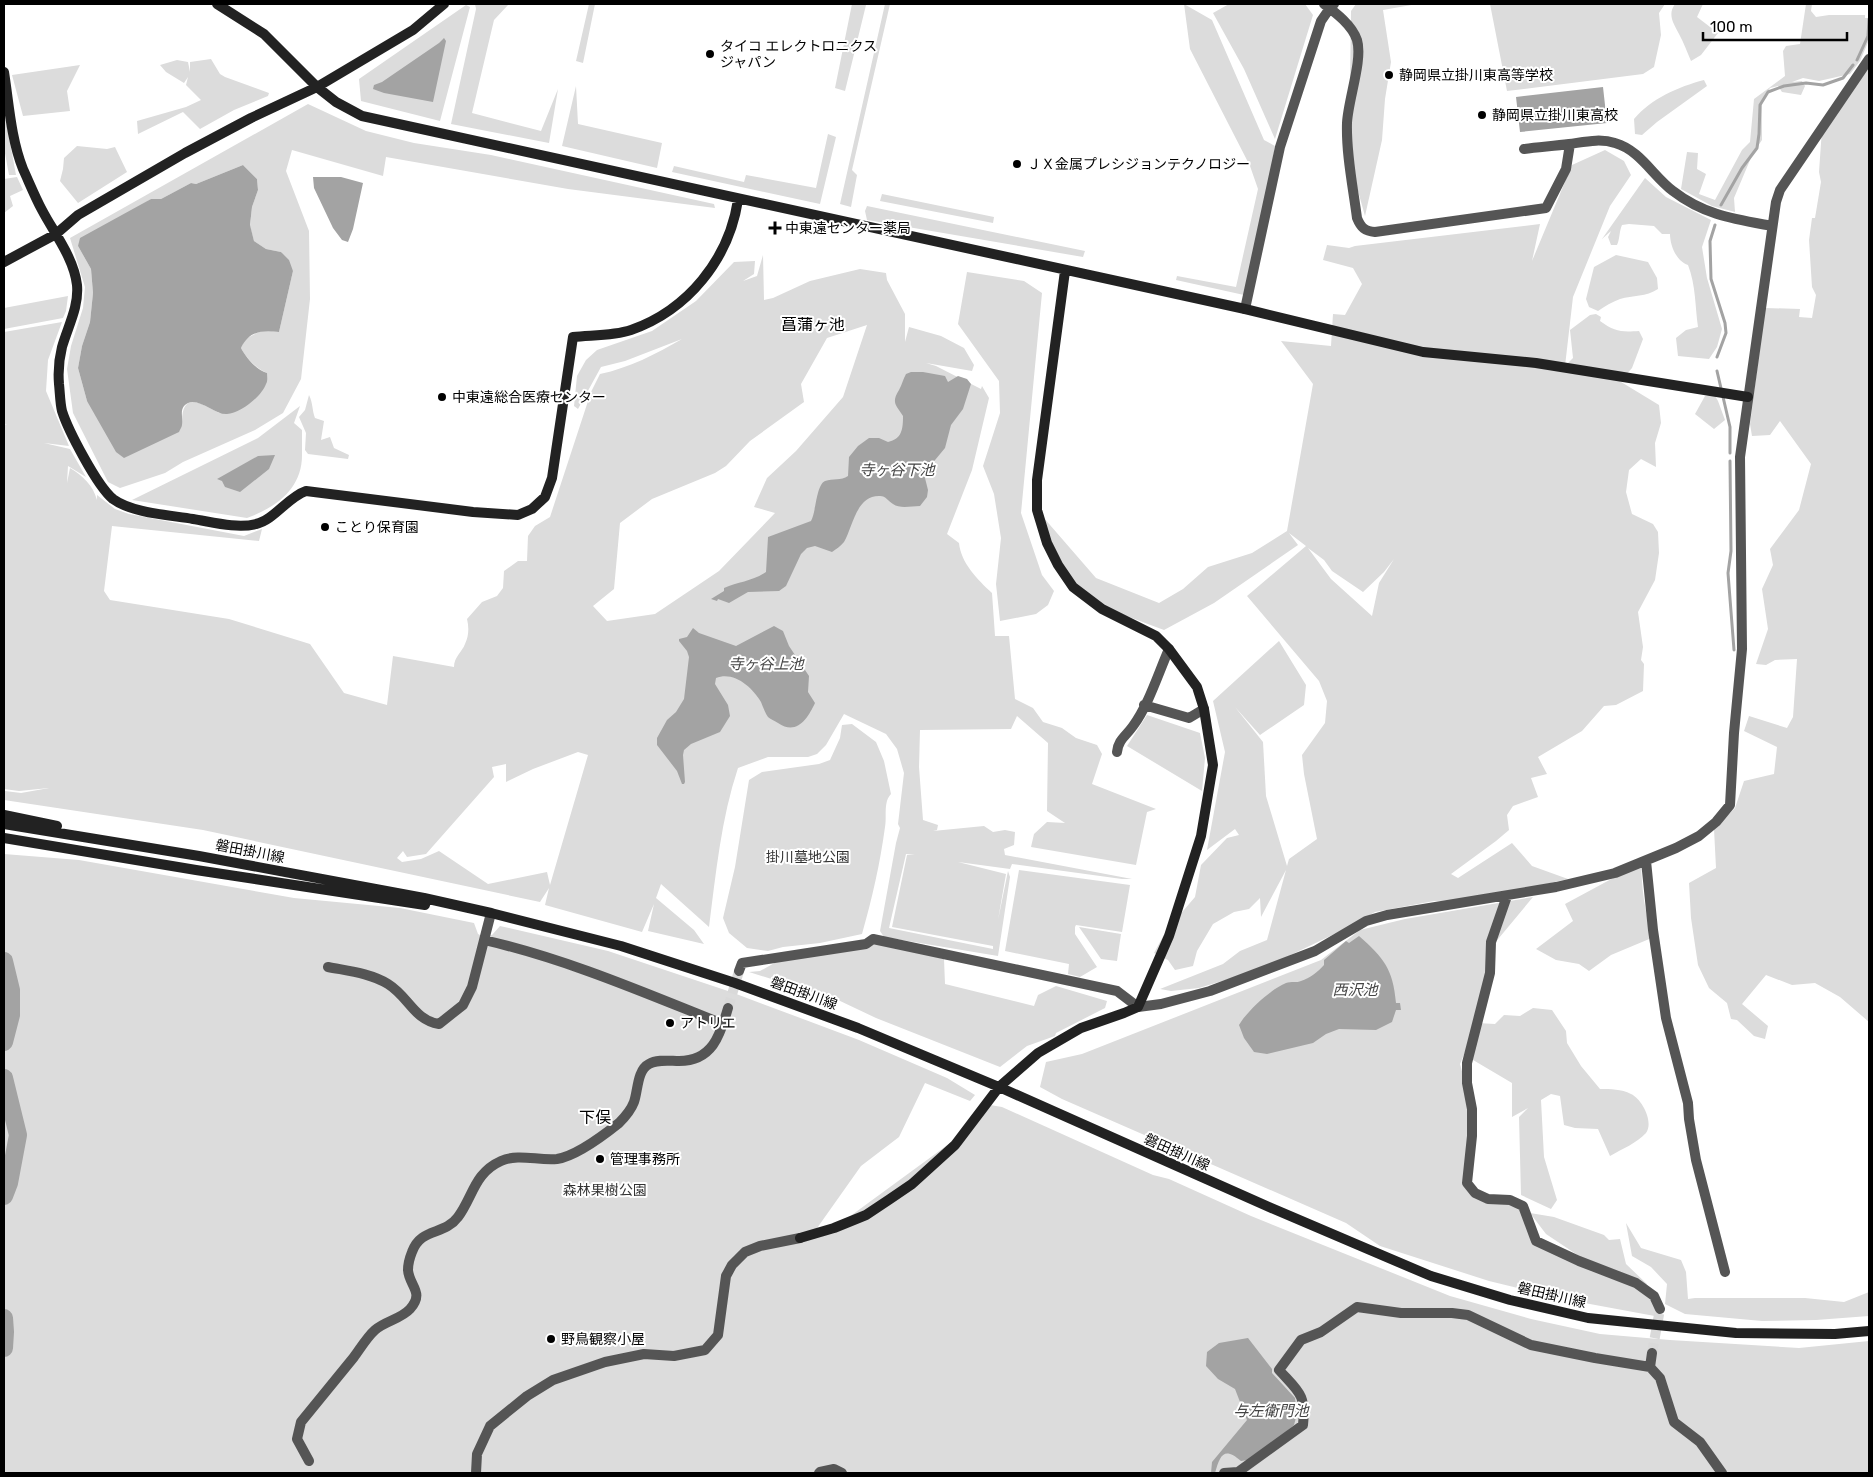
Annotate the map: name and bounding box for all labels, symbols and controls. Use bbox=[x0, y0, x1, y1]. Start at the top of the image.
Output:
scale bar bbox=[1703, 10, 1847, 42]
text: 100 m bbox=[1710, 18, 1752, 36]
place label: タイコ エレクトロニクス ジャパン bbox=[720, 38, 877, 71]
marker: タイコ エレクトロニクス ジャパン bbox=[704, 48, 716, 60]
place label: 静岡県立掛川東高等学校 bbox=[1399, 67, 1553, 84]
marker: 静岡県立掛川東高等学校 bbox=[1383, 69, 1395, 81]
place label: 静岡県立掛川東高校 bbox=[1492, 107, 1618, 124]
marker: 静岡県立掛川東高校 bbox=[1476, 109, 1488, 121]
place label: ＪＸ金属プレシジョンテクノロジー bbox=[1027, 156, 1250, 173]
marker: ＪＸ金属プレシジョンテクノロジー bbox=[1011, 158, 1023, 170]
place label: 中東遠センター薬局 bbox=[785, 220, 911, 237]
marker: 中東遠センター薬局 bbox=[769, 222, 781, 234]
district label: 菖蒲ヶ池 bbox=[781, 315, 845, 334]
place label: 中東遠総合医療センター bbox=[452, 389, 606, 406]
marker: 中東遠総合医療センター bbox=[436, 391, 448, 403]
water label: 寺ヶ谷下池 bbox=[859, 461, 936, 479]
place label: ことり保育園 bbox=[335, 519, 419, 536]
marker: ことり保育園 bbox=[319, 521, 331, 533]
water label: 寺ヶ谷上池 bbox=[728, 655, 805, 673]
street label: 磐田掛川線 bbox=[214, 836, 286, 867]
park label: 掛川墓地公園 bbox=[766, 849, 850, 866]
street label: 磐田掛川線 bbox=[768, 974, 840, 1013]
water label: 西沢池 bbox=[1332, 981, 1379, 999]
place label: アトリエ bbox=[680, 1015, 736, 1032]
marker: アトリエ bbox=[664, 1017, 676, 1029]
district label: 下俣 bbox=[579, 1108, 611, 1127]
street label: 磐田掛川線 bbox=[1141, 1130, 1212, 1174]
place label: 管理事務所 bbox=[610, 1151, 680, 1168]
marker: 管理事務所 bbox=[594, 1153, 606, 1165]
park label: 森林果樹公園 bbox=[563, 1182, 647, 1199]
street label: 磐田掛川線 bbox=[1516, 1279, 1588, 1312]
place label: 野鳥観察小屋 bbox=[561, 1331, 645, 1348]
marker: 野鳥観察小屋 bbox=[545, 1333, 557, 1345]
water label: 与左衛門池 bbox=[1233, 1402, 1310, 1420]

